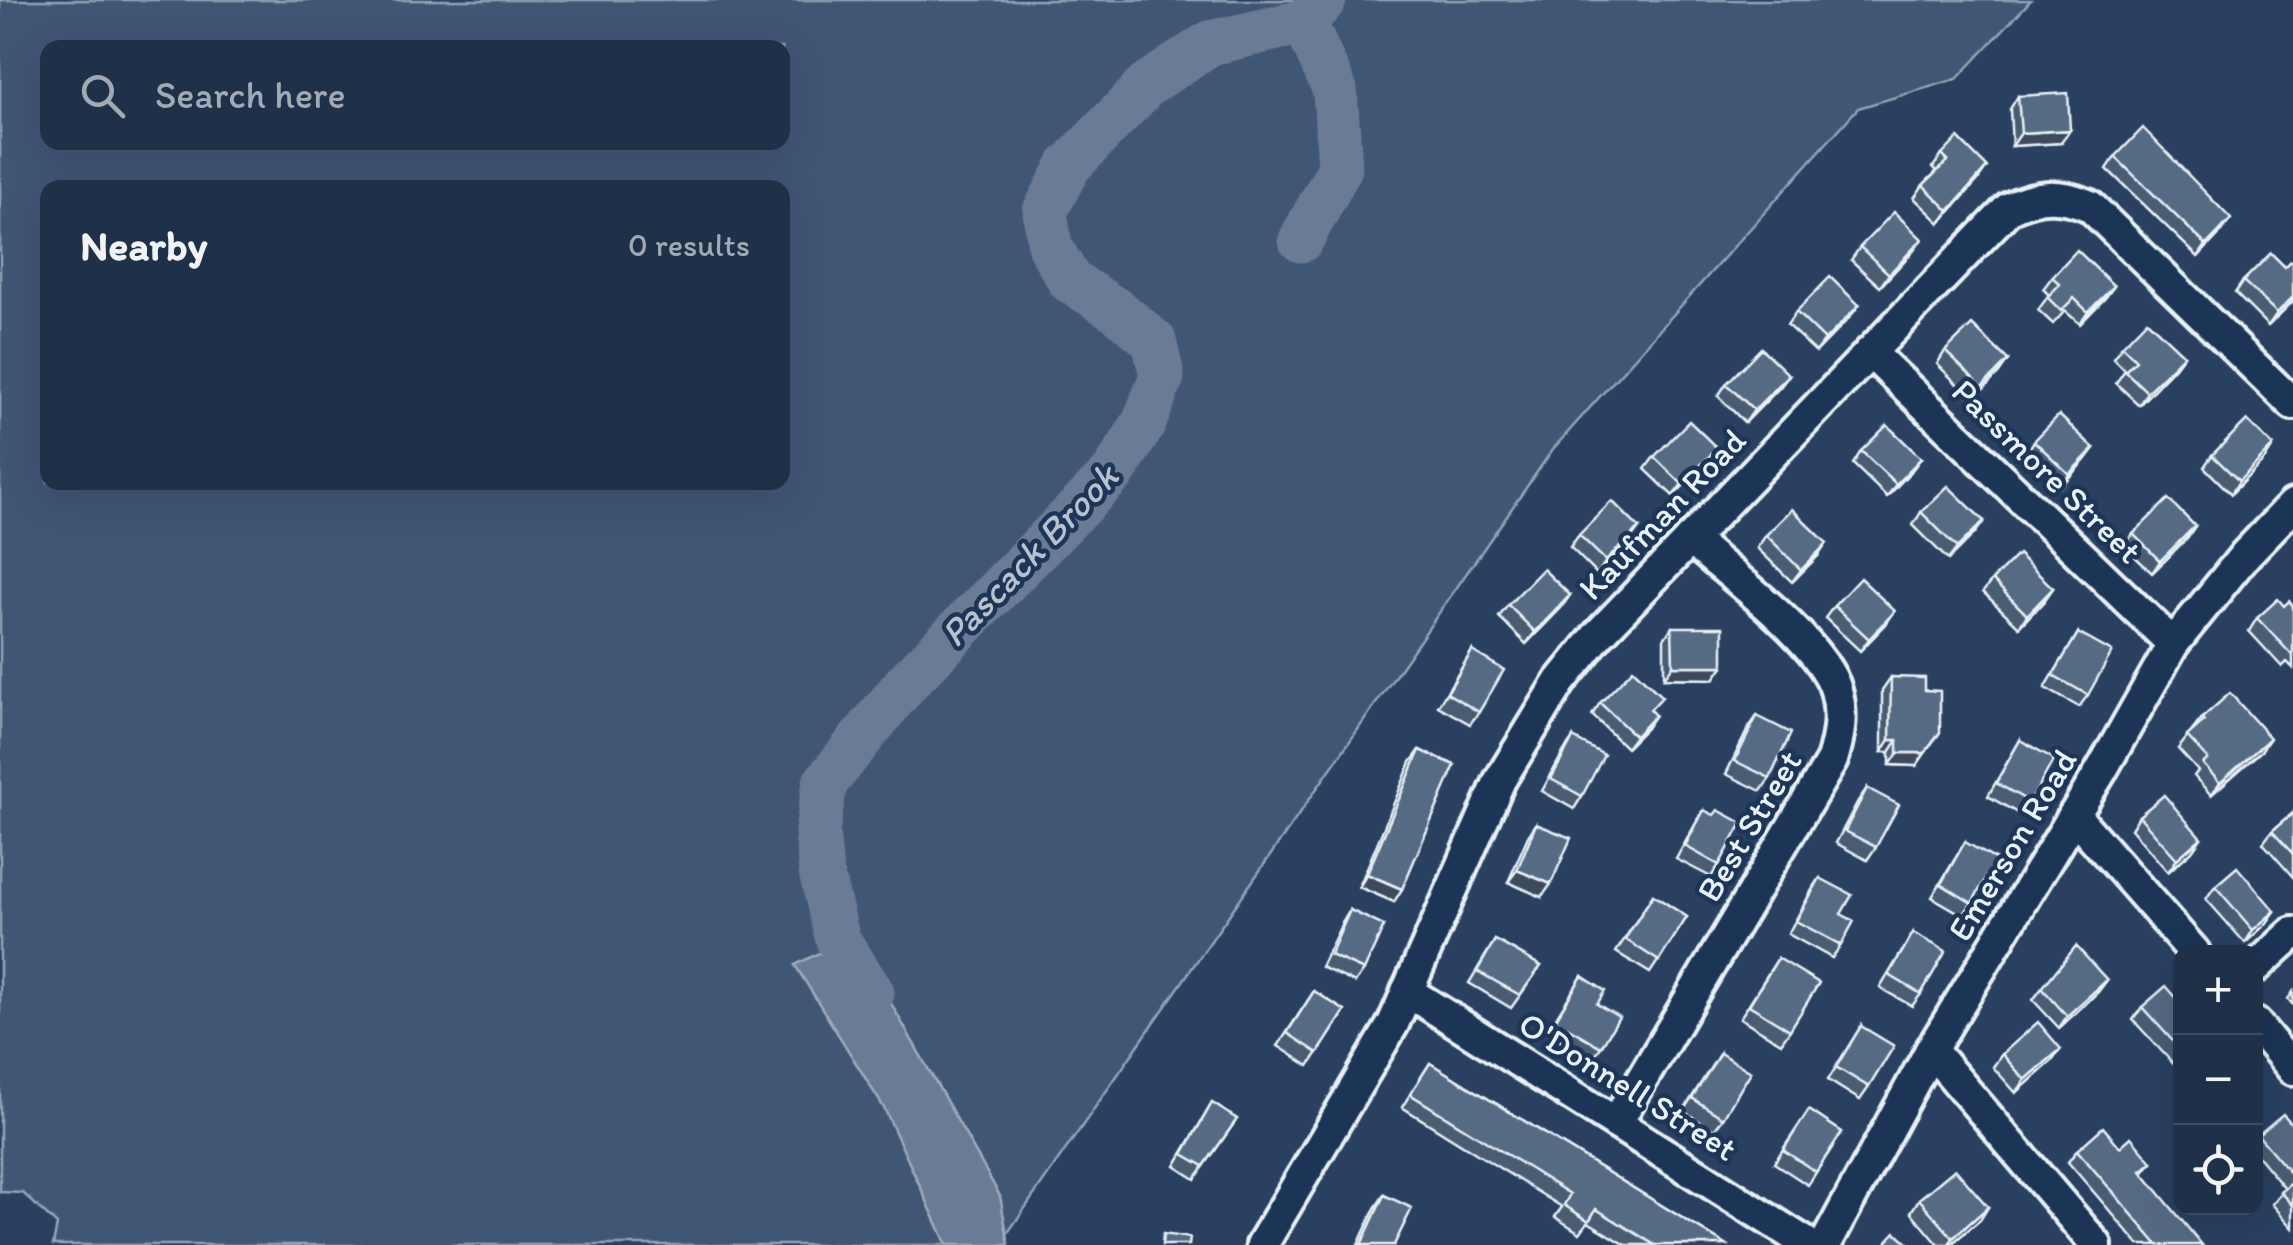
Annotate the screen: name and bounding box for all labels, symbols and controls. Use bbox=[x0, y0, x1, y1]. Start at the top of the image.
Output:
search box bbox=[40, 40, 790, 150]
icon: search bbox=[75, 68, 130, 123]
text: Search here bbox=[155, 72, 346, 118]
text: Nearby bbox=[80, 220, 207, 271]
text: 0 results bbox=[628, 226, 750, 264]
street label: Passmore Street bbox=[1943, 370, 2151, 572]
street label: Kaufman Road bbox=[1570, 419, 1754, 609]
water label: Pascack Brook bbox=[930, 452, 1129, 656]
street label: Emerson Road bbox=[1938, 742, 2086, 948]
street label: Best Street bbox=[1687, 743, 1811, 909]
map controls bbox=[2173, 945, 2263, 1215]
button: + bbox=[2173, 945, 2263, 1035]
street label: O'Donnell Street bbox=[1511, 1002, 1745, 1170]
button: − bbox=[2173, 1035, 2263, 1125]
button: locate bbox=[2173, 1125, 2263, 1215]

